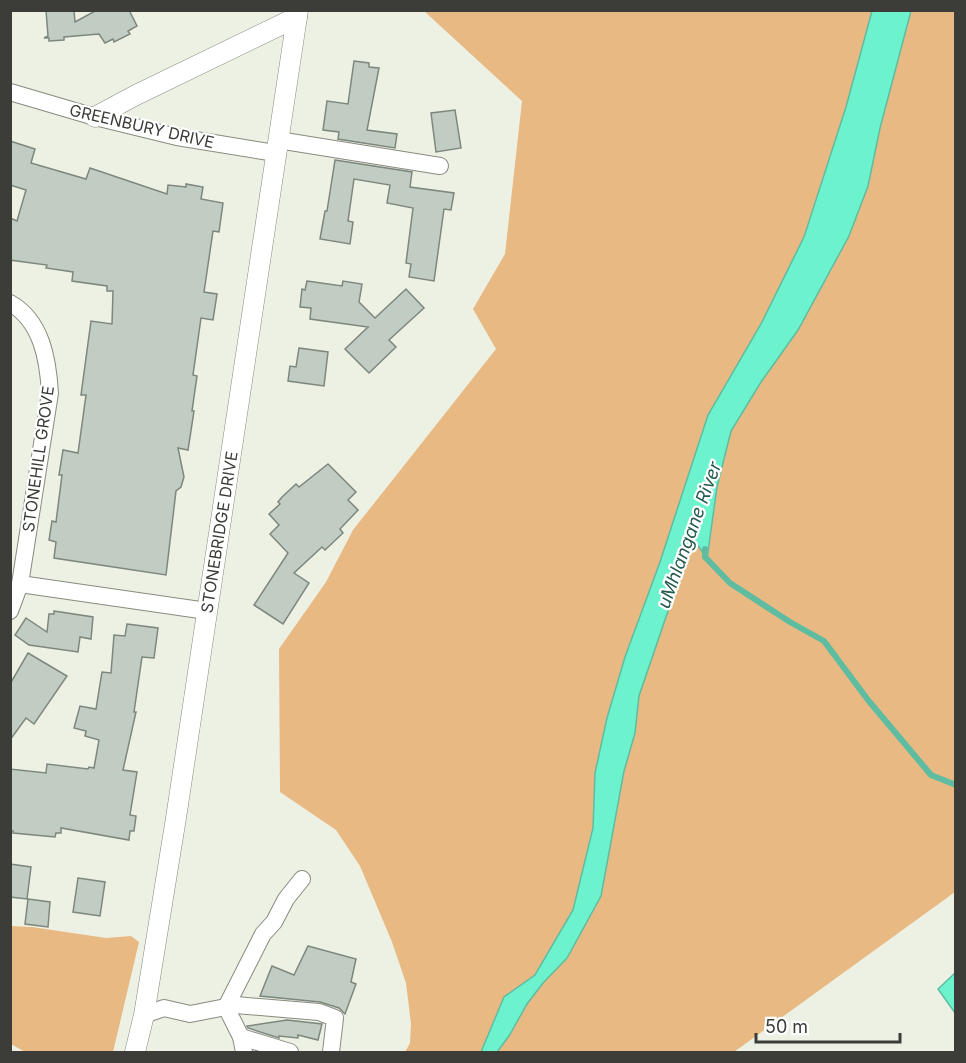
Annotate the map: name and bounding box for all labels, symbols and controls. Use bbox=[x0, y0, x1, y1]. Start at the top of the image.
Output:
street label: GREENBURY DRIVE bbox=[68, 100, 216, 152]
street label: STONEHILL GROVE bbox=[18, 385, 58, 533]
street label: STONEBRIDGE DRIVE bbox=[196, 450, 242, 614]
water label: uMhlangane River bbox=[653, 458, 726, 611]
scale bar bbox=[756, 1006, 900, 1044]
text: 50 m bbox=[765, 1016, 808, 1037]

